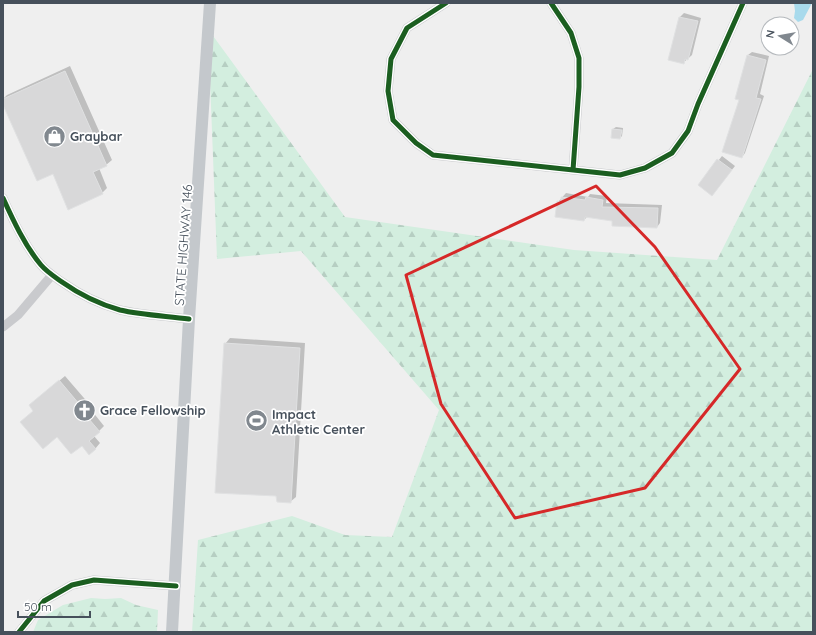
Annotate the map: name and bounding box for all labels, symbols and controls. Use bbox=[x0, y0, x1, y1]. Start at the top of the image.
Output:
north arrow bbox=[760, 16, 800, 56]
text: N bbox=[763, 29, 778, 39]
shop icon: Graybar bbox=[42, 123, 68, 149]
place label: Graybar bbox=[70, 128, 123, 144]
street label: STATE HIGHWAY 146 bbox=[171, 184, 195, 306]
church icon: Grace Fellowship bbox=[71, 397, 97, 423]
place label: Grace Fellowship bbox=[100, 402, 206, 418]
place label: Impact Athletic Center bbox=[272, 406, 366, 437]
sports icon: Impact Athletic Center bbox=[244, 408, 270, 434]
scale bar bbox=[18, 593, 90, 619]
text: 50 m bbox=[24, 599, 52, 614]

